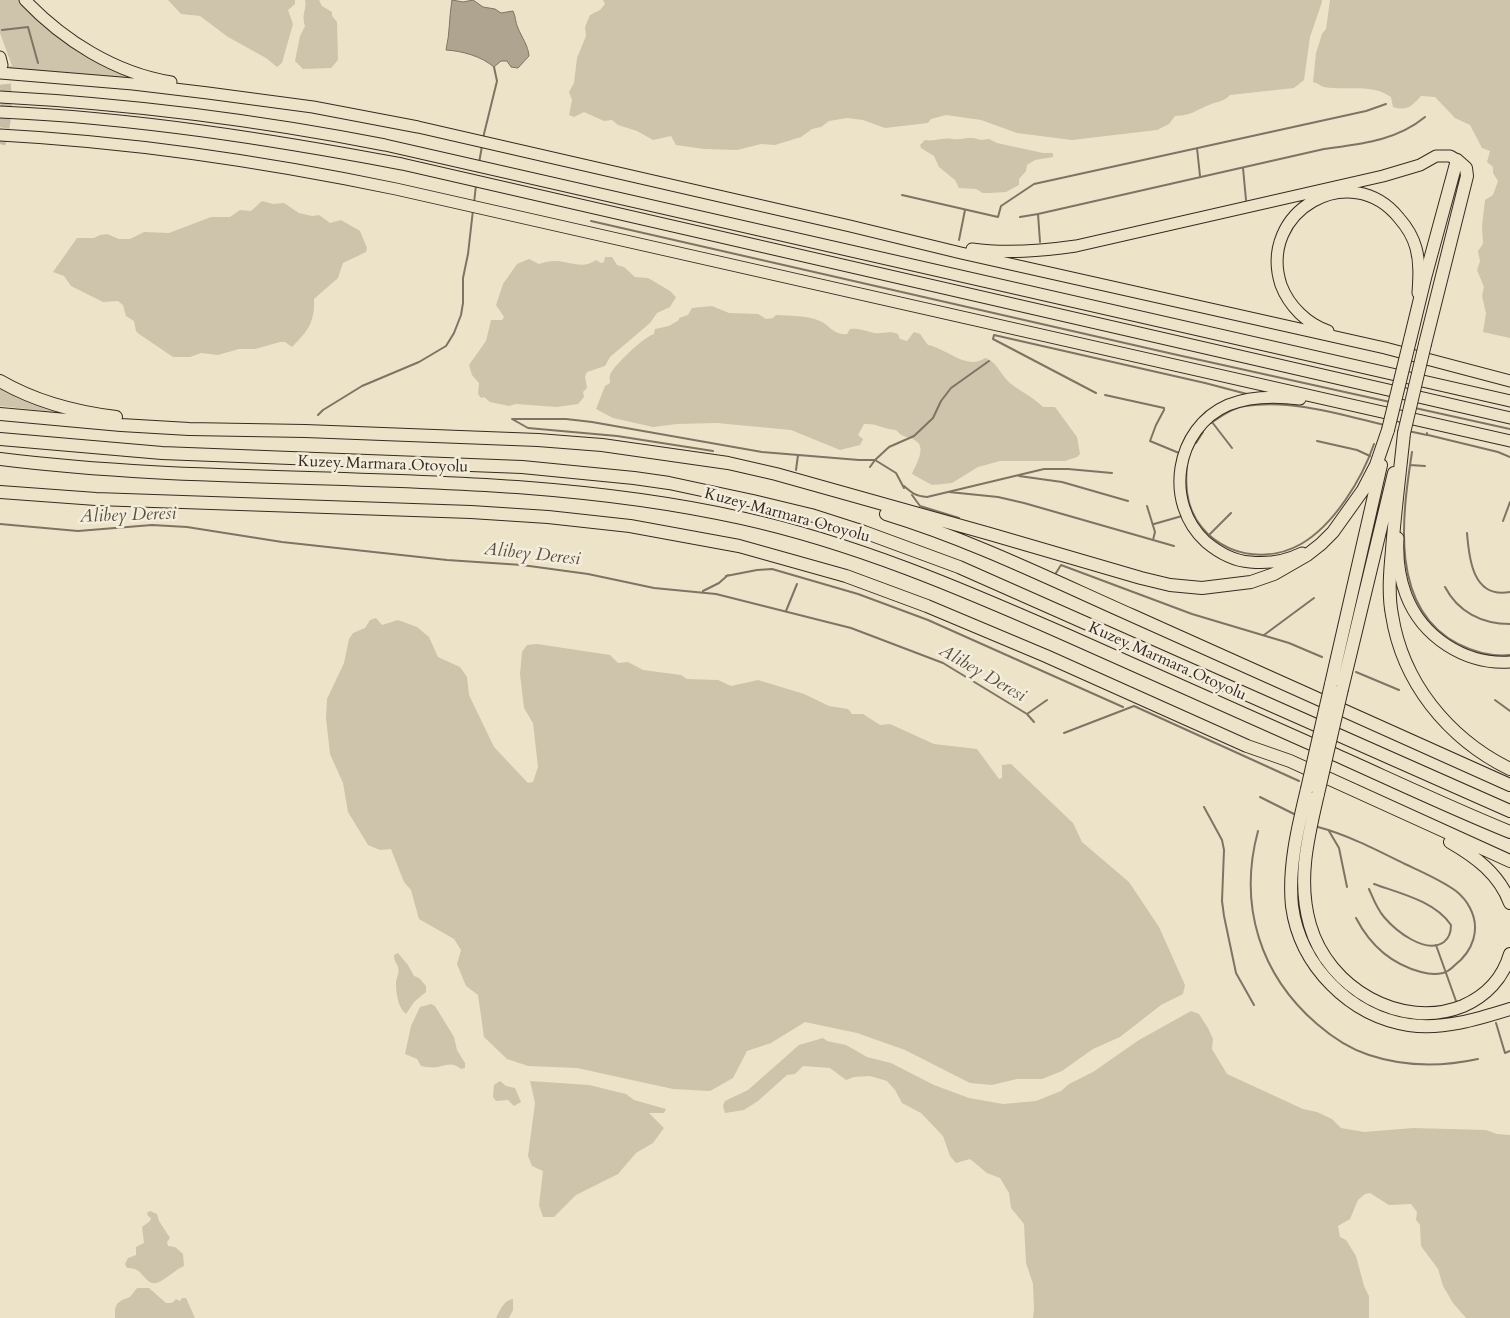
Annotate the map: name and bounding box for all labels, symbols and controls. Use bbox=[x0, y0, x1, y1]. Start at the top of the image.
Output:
street label: Kuzey Marmara Otoyolu bbox=[297, 452, 469, 478]
street label: Kuzey Marmara Otoyolu bbox=[702, 485, 872, 547]
water label: Alibey Deresi bbox=[79, 504, 177, 528]
water label: Alibey Deresi bbox=[483, 539, 581, 571]
street label: Kuzey Marmara Otoyolu bbox=[1085, 619, 1249, 705]
water label: Alibey Deresi bbox=[935, 640, 1029, 708]

